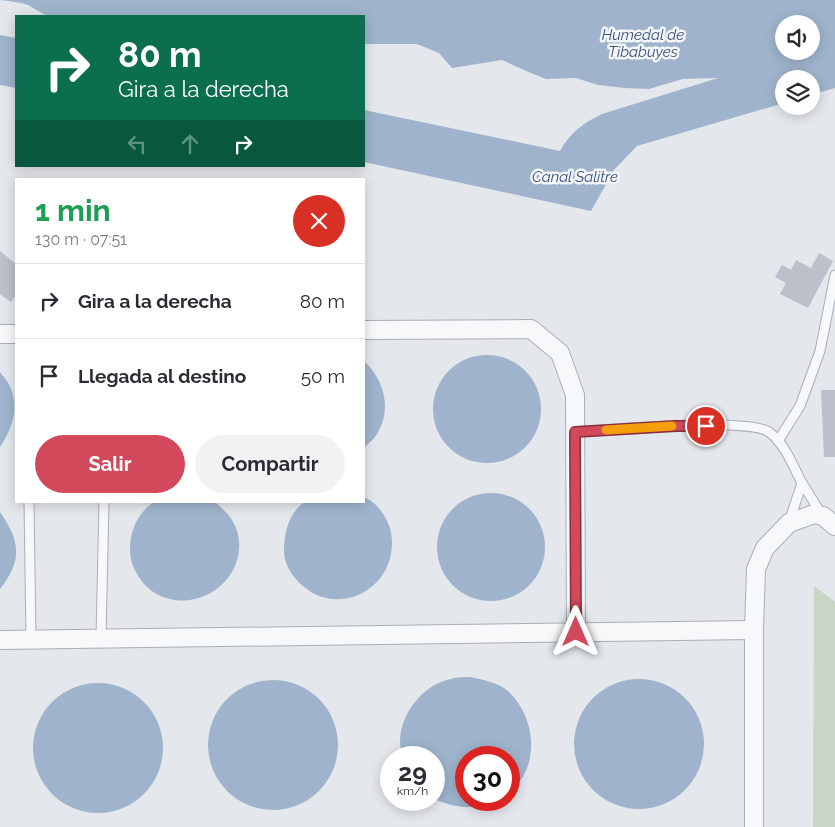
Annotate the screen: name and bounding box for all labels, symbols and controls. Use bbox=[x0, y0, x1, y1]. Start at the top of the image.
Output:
map controls bbox=[775, 15, 820, 115]
button: sound bbox=[775, 15, 820, 60]
water label: Humedal de Tibabuyes bbox=[602, 26, 684, 61]
text: 80 m bbox=[118, 34, 202, 75]
icon: right bbox=[35, 35, 100, 100]
button: layers bbox=[775, 70, 820, 115]
text: Gira a la derecha bbox=[118, 76, 289, 102]
icon: left bbox=[123, 130, 151, 158]
icon: ahead bbox=[176, 130, 204, 158]
icon: right bbox=[229, 130, 257, 158]
water label: Canal Salitre bbox=[532, 168, 618, 186]
text: 1 min bbox=[35, 193, 111, 228]
button: close bbox=[293, 195, 345, 247]
text: 130 m · 07:51 bbox=[35, 230, 127, 249]
icon: right bbox=[35, 287, 63, 315]
text: Gira a la derecha bbox=[78, 290, 232, 312]
text: 80 m bbox=[300, 290, 345, 312]
icon: arrive bbox=[35, 362, 63, 390]
text: Llegada al destino bbox=[78, 365, 246, 387]
text: 50 m bbox=[301, 365, 345, 387]
pin bbox=[685, 405, 727, 447]
icon: arrive bbox=[692, 412, 720, 440]
button: Salir bbox=[35, 435, 185, 493]
button: Compartir bbox=[195, 435, 345, 493]
position arrow bbox=[549, 605, 601, 657]
speed limit sign: 30 bbox=[455, 746, 520, 811]
text: 29 bbox=[398, 757, 427, 787]
text: km/h bbox=[397, 784, 428, 798]

